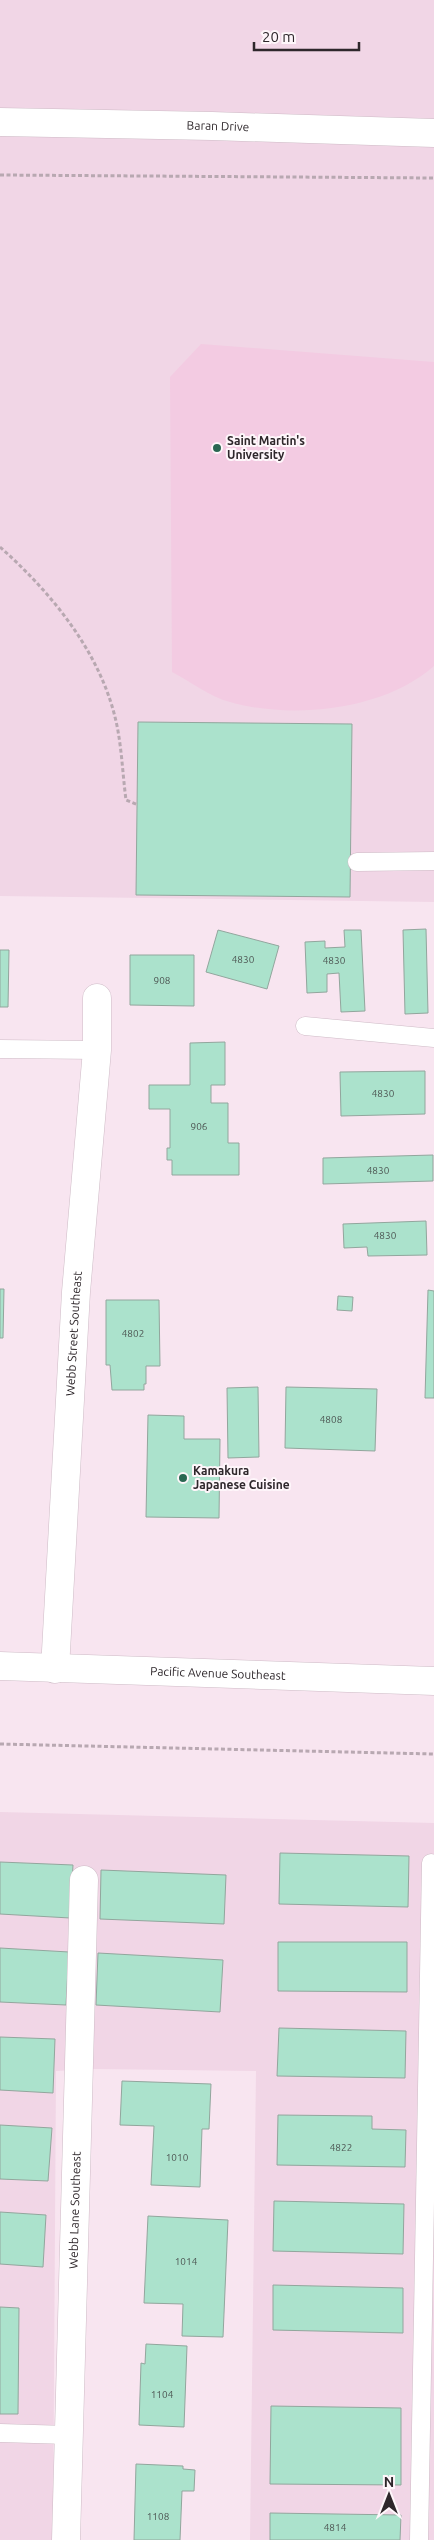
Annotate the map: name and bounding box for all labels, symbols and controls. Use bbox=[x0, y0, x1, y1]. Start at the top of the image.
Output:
scale bar bbox=[254, 20, 359, 52]
text: 20 m bbox=[262, 28, 295, 45]
street label: Baran Drive bbox=[187, 119, 249, 133]
place label: Saint Martin's University bbox=[227, 434, 305, 461]
marker: Saint Martin's University bbox=[211, 442, 223, 454]
house number: 4830 bbox=[232, 954, 255, 965]
house number: 4830 bbox=[323, 955, 346, 966]
house number: 908 bbox=[154, 975, 171, 986]
house number: 4830 bbox=[372, 1088, 395, 1099]
house number: 906 bbox=[191, 1121, 208, 1132]
house number: 4830 bbox=[367, 1165, 390, 1176]
house number: 4830 bbox=[374, 1230, 397, 1241]
street label: Webb Street Southeast bbox=[63, 1270, 84, 1396]
house number: 4802 bbox=[122, 1328, 144, 1339]
house number: 4808 bbox=[320, 1414, 343, 1425]
place label: Kamakura Japanese Cuisine bbox=[193, 1464, 290, 1491]
marker: Kamakura Japanese Cuisine bbox=[177, 1472, 189, 1484]
street label: Pacific Avenue Southeast bbox=[150, 1664, 286, 1682]
house number: 4822 bbox=[330, 2142, 352, 2153]
street label: Webb Lane Southeast bbox=[66, 2151, 83, 2269]
house number: 1010 bbox=[166, 2152, 189, 2163]
house number: 1014 bbox=[175, 2256, 198, 2267]
house number: 1104 bbox=[151, 2389, 174, 2400]
north arrow bbox=[364, 2470, 414, 2520]
text: N bbox=[384, 2474, 394, 2490]
house number: 1108 bbox=[147, 2511, 170, 2522]
house number: 4814 bbox=[324, 2522, 347, 2533]

